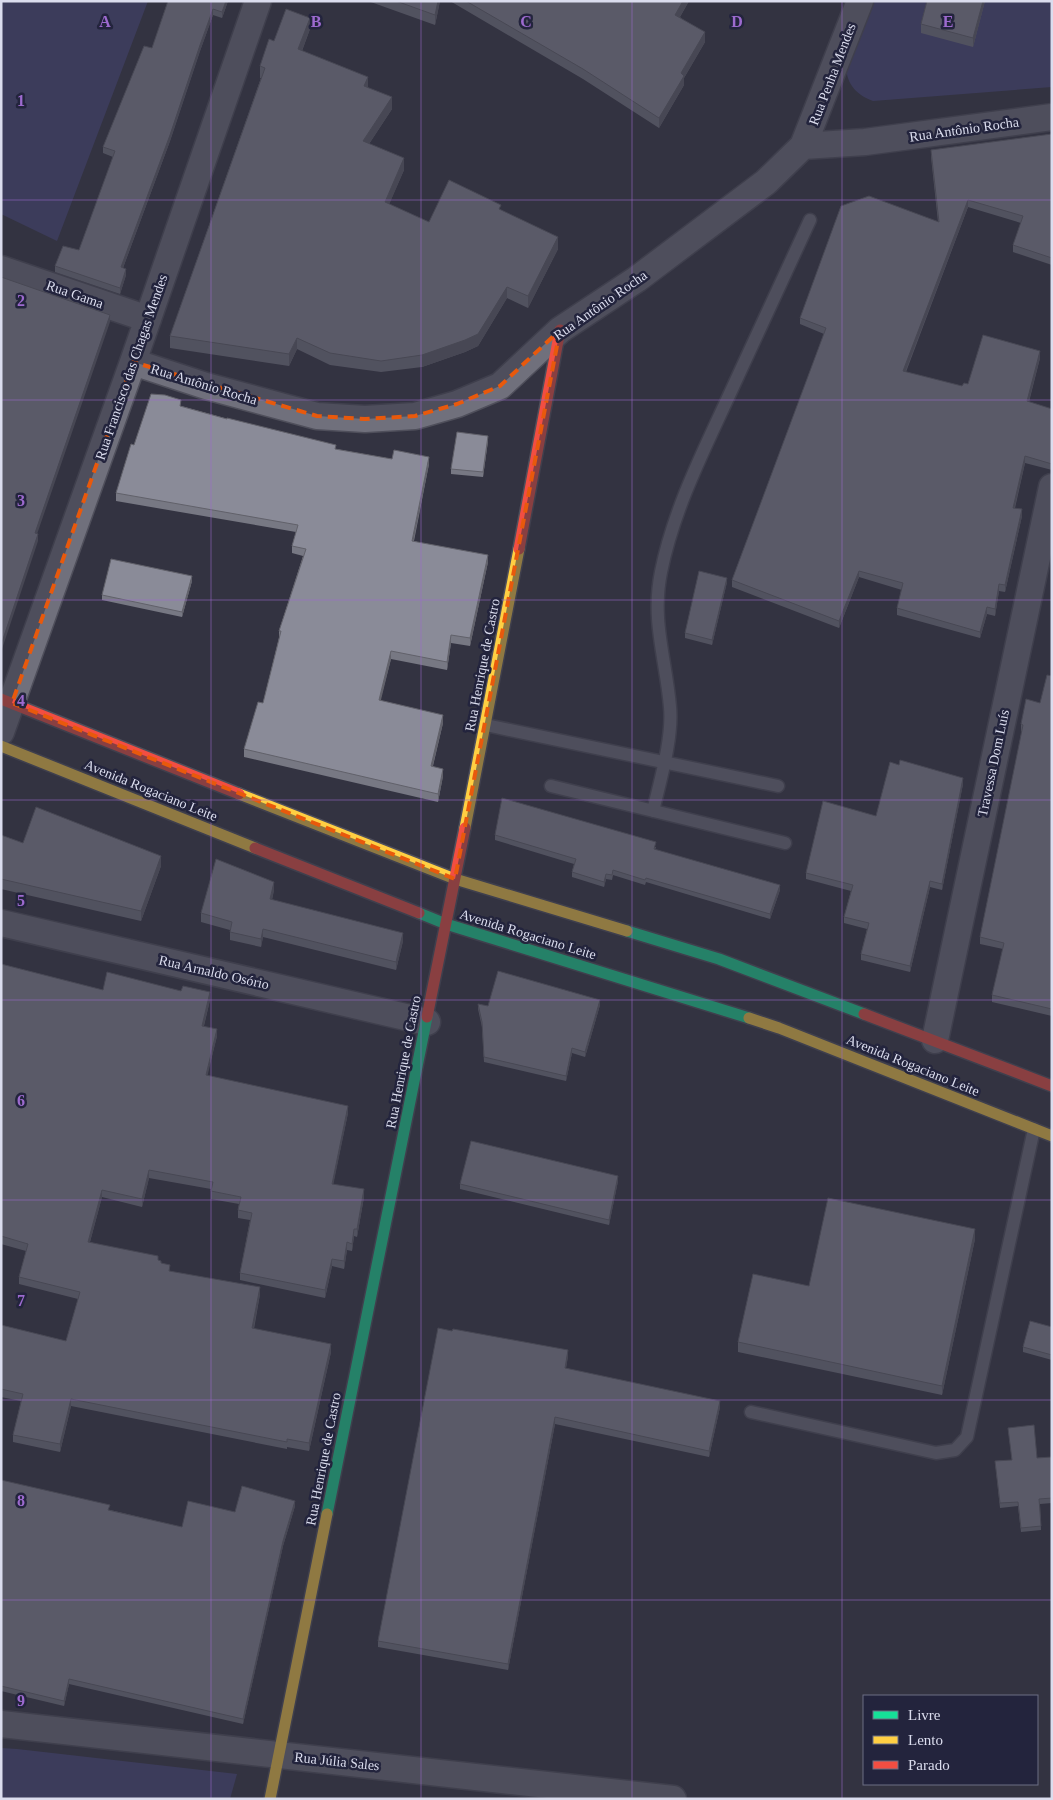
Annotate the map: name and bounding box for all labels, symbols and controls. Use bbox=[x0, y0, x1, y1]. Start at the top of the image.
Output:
text: A bbox=[99, 13, 111, 30]
text: B bbox=[311, 13, 322, 30]
text: C bbox=[520, 13, 532, 30]
text: D bbox=[731, 13, 743, 30]
text: E bbox=[943, 13, 953, 30]
street label: Rua Penha Mendes bbox=[806, 21, 859, 127]
text: 1 bbox=[17, 92, 25, 109]
street label: Rua Antônio Rocha bbox=[908, 114, 1021, 145]
street label: Rua Antônio Rocha bbox=[551, 267, 650, 343]
street label: Rua Francisco das Chagas Mendes bbox=[93, 272, 170, 462]
street label: Rua Gama bbox=[44, 278, 106, 312]
text: 2 bbox=[17, 292, 25, 309]
street label: Rua Antônio Rocha bbox=[149, 361, 260, 408]
text: 3 bbox=[17, 492, 25, 509]
street label: Rua Henrique de Castro bbox=[462, 597, 503, 733]
text: 4 bbox=[17, 692, 25, 709]
street label: Travessa Dom Luís bbox=[975, 708, 1012, 818]
street label: Avenida Rogaciano Leite bbox=[82, 757, 219, 824]
text: 5 bbox=[17, 892, 25, 909]
street label: Avenida Rogaciano Leite bbox=[458, 907, 598, 962]
street label: Rua Arnaldo Osório bbox=[157, 952, 271, 992]
street label: Rua Henrique de Castro bbox=[383, 994, 424, 1130]
street label: Avenida Rogaciano Leite bbox=[844, 1032, 981, 1099]
text: 6 bbox=[17, 1092, 25, 1109]
text: 7 bbox=[17, 1292, 25, 1309]
street label: Rua Henrique de Castro bbox=[303, 1391, 344, 1527]
text: 8 bbox=[17, 1492, 25, 1509]
text: 9 bbox=[17, 1692, 25, 1709]
legend bbox=[863, 1695, 1038, 1785]
text: Livre bbox=[908, 1707, 941, 1723]
text: Lento bbox=[908, 1732, 943, 1748]
street label: Rua Júlia Sales bbox=[294, 1750, 380, 1773]
text: Parado bbox=[908, 1757, 950, 1773]

